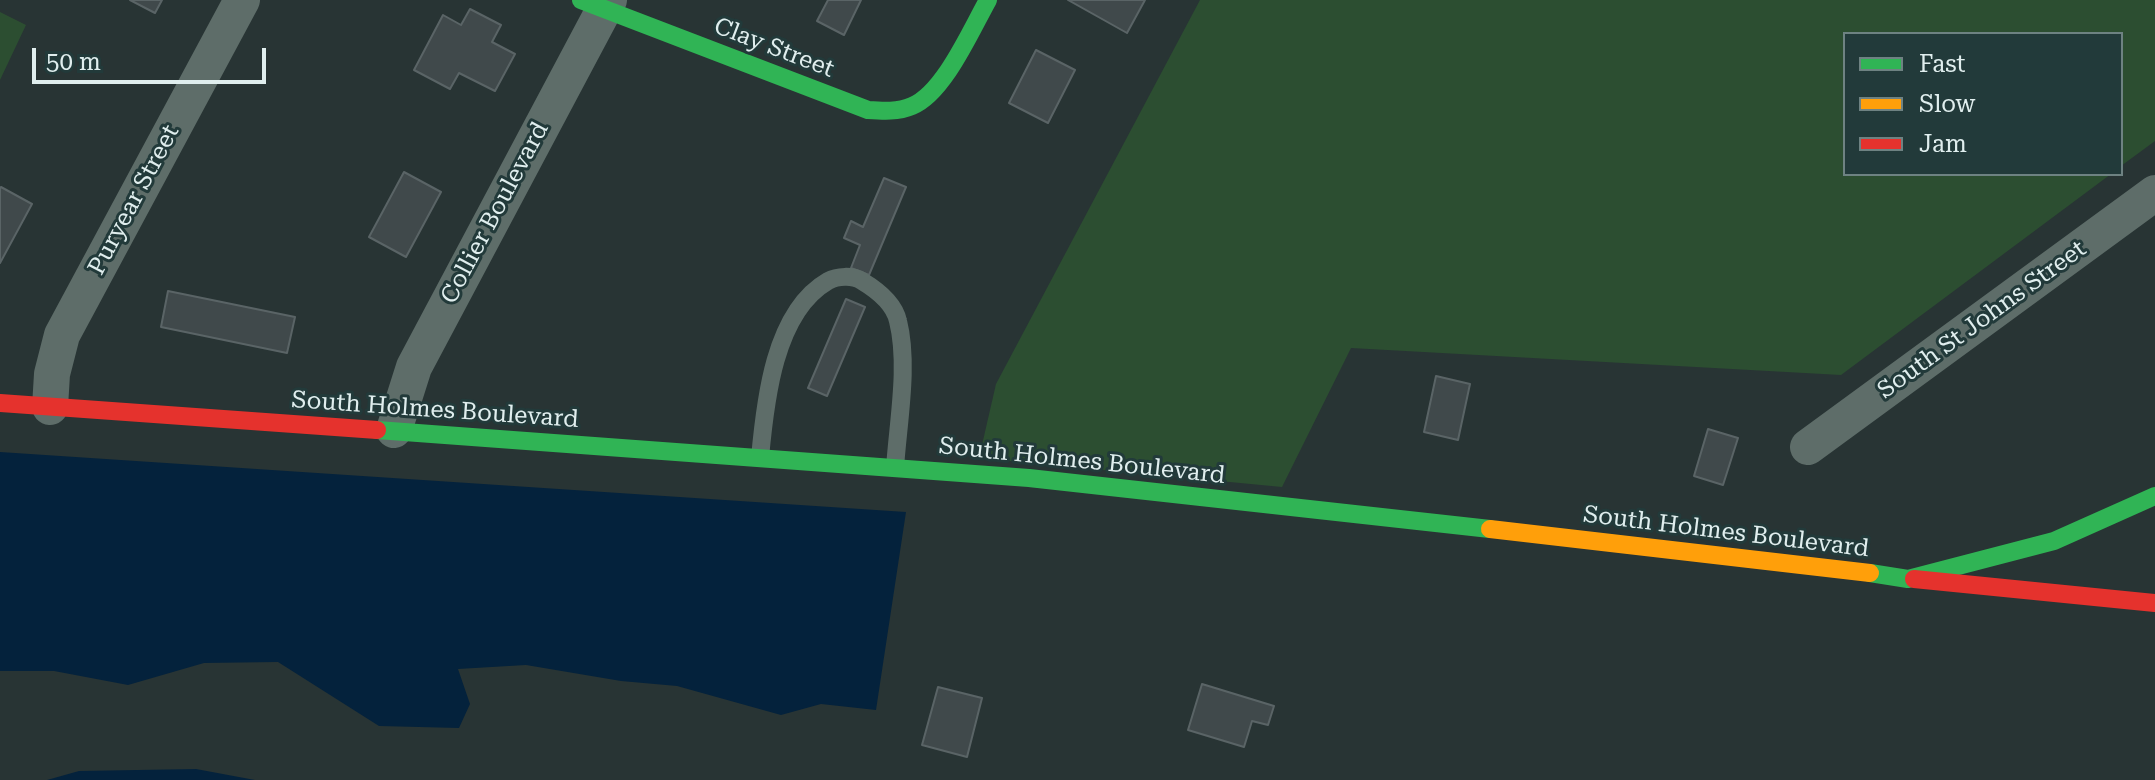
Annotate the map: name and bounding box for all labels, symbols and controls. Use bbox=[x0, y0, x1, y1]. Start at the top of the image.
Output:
street label: Clay Street bbox=[710, 12, 838, 84]
scale bar bbox=[36, 32, 270, 82]
legend bbox=[1843, 32, 2123, 176]
text: 50 m bbox=[46, 48, 101, 76]
text: Fast bbox=[1919, 50, 1966, 78]
text: Slow bbox=[1919, 90, 1975, 118]
street label: Collier Boulevard bbox=[435, 117, 555, 309]
street label: Puryear Street bbox=[82, 120, 186, 280]
text: Jam bbox=[1919, 130, 1967, 158]
street label: South St Johns Street bbox=[1872, 235, 2092, 405]
street label: South Holmes Boulevard bbox=[291, 386, 579, 434]
street label: South Holmes Boulevard bbox=[937, 432, 1227, 490]
street label: South Holmes Boulevard bbox=[1581, 500, 1871, 564]

